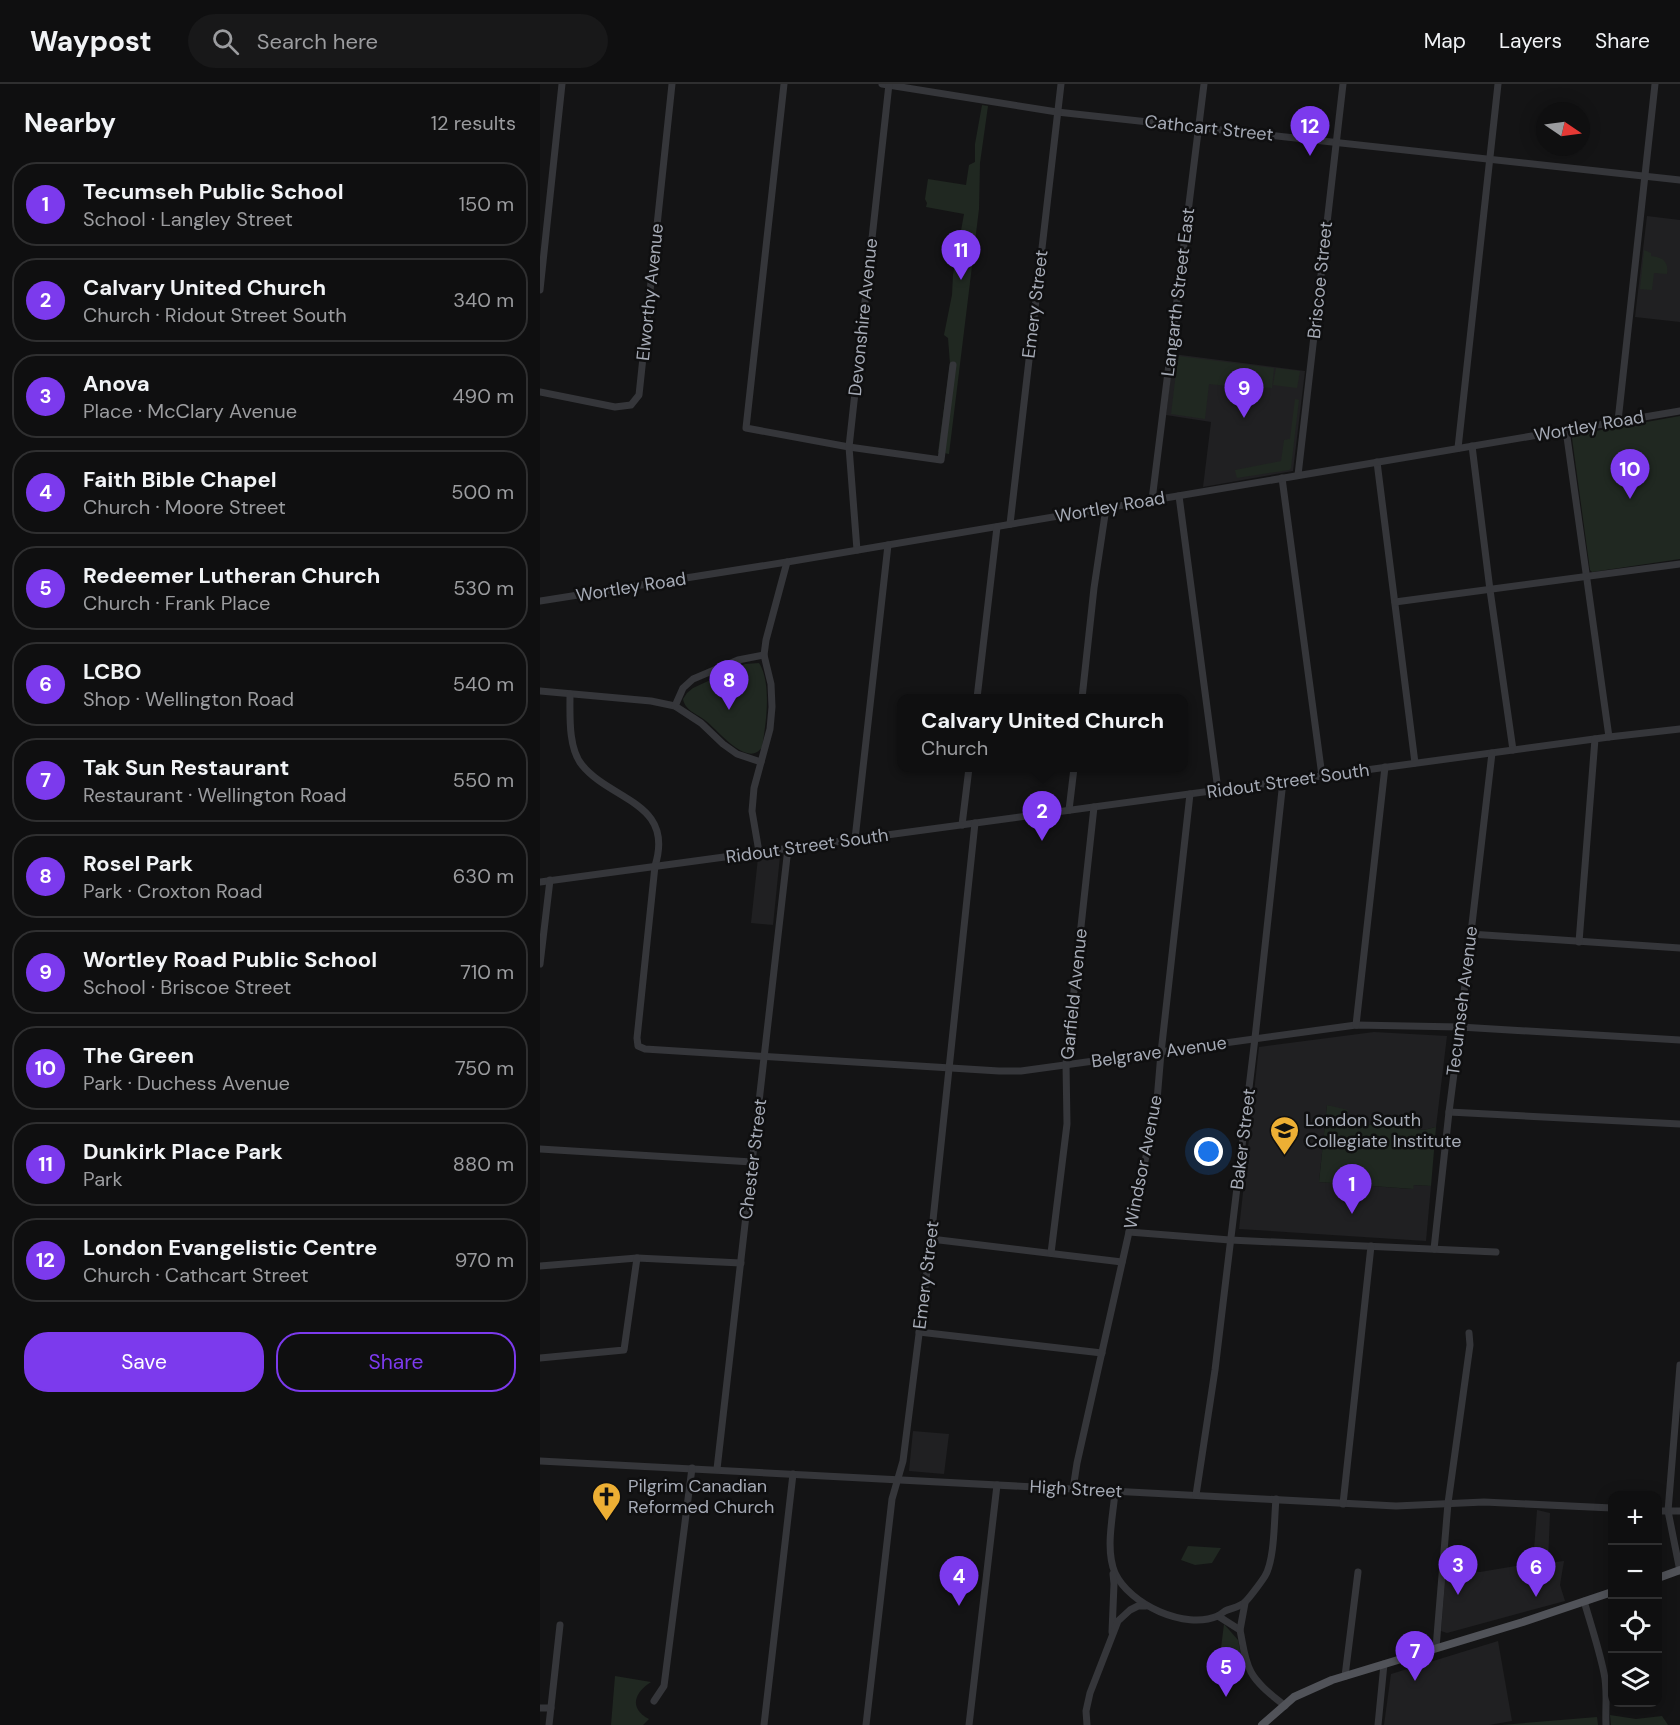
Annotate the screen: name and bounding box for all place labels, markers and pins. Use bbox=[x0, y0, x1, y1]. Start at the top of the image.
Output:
pin: 12 bbox=[1290, 106, 1330, 156]
pin: 11 bbox=[942, 230, 980, 280]
pin: 9 bbox=[1224, 368, 1264, 418]
pin: 10 bbox=[1610, 450, 1650, 499]
pin: 8 bbox=[710, 660, 748, 710]
pin: 2 bbox=[1022, 792, 1062, 841]
place label: London South Collegiate Institute bbox=[1305, 1108, 1461, 1153]
school or university icon: London South Collegiate Institute bbox=[1268, 1114, 1300, 1156]
pin: 1 bbox=[1332, 1164, 1372, 1214]
place label: Pilgrim Canadian Reformed Church bbox=[628, 1474, 774, 1519]
church icon: Pilgrim Canadian Reformed Church bbox=[591, 1480, 623, 1522]
pin: 3 bbox=[1438, 1546, 1478, 1595]
pin: 6 bbox=[1516, 1548, 1556, 1597]
pin: 4 bbox=[940, 1556, 978, 1606]
pin: 7 bbox=[1396, 1632, 1434, 1681]
pin: 5 bbox=[1206, 1648, 1246, 1697]

